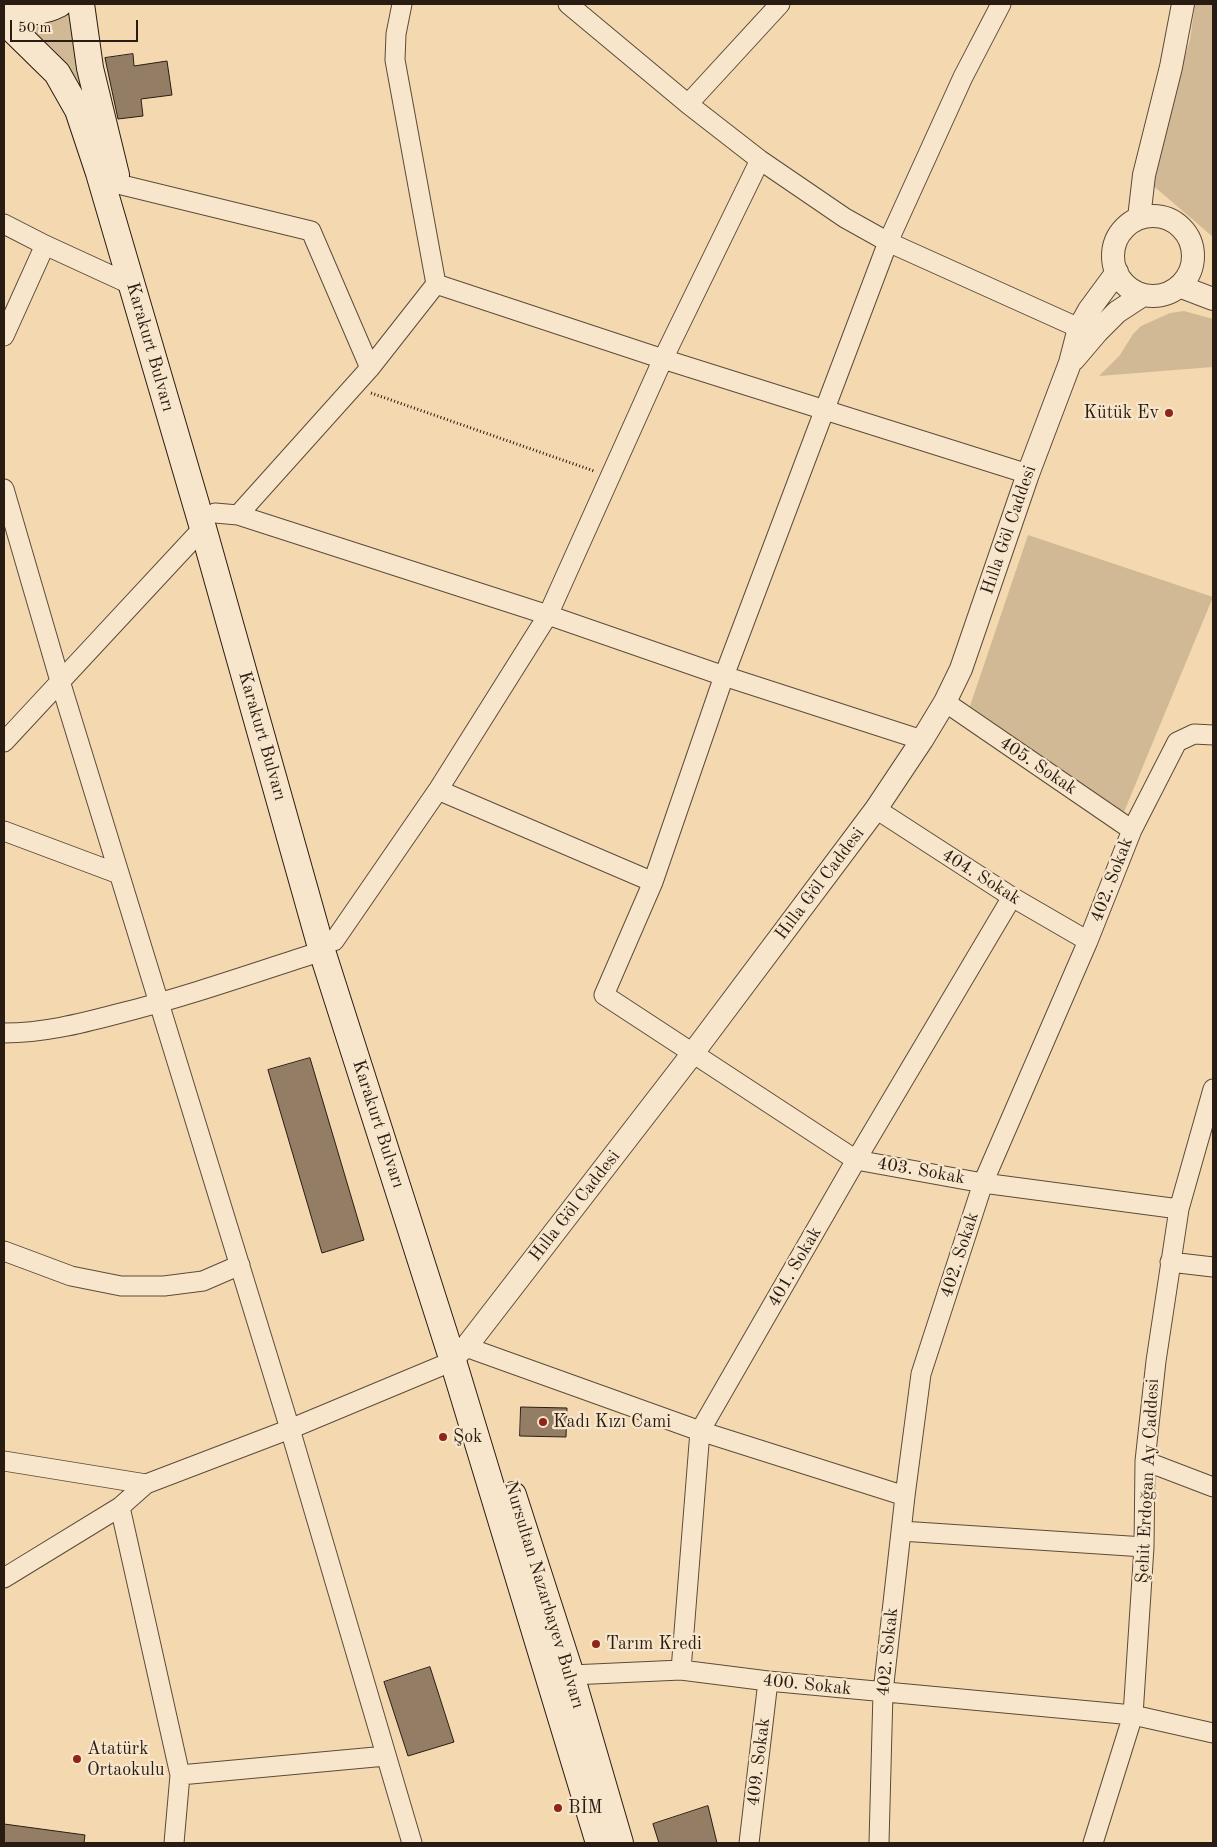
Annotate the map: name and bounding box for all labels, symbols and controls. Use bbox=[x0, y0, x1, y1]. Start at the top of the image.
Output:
scale bar bbox=[12, 10, 140, 42]
text: 50 m bbox=[18, 21, 52, 36]
street label: Karakurt Bulvarı bbox=[121, 280, 179, 414]
place label: Kütük Ev bbox=[1084, 402, 1159, 424]
marker: Kütük Ev bbox=[1163, 407, 1175, 419]
street label: Hılla Göl Caddesi bbox=[977, 463, 1041, 597]
street label: Karakurt Bulvarı bbox=[233, 669, 291, 803]
street label: 405. Sokak bbox=[995, 732, 1081, 800]
street label: Hılla Göl Caddesi bbox=[771, 824, 869, 944]
street label: 402. Sokak bbox=[1086, 835, 1138, 925]
street label: 404. Sokak bbox=[937, 844, 1025, 910]
street label: Karakurt Bulvarı bbox=[347, 1057, 409, 1191]
street label: Hılla Göl Caddesi bbox=[525, 1146, 625, 1266]
street label: 403. Sokak bbox=[875, 1153, 967, 1189]
street label: 402. Sokak bbox=[936, 1209, 984, 1301]
street label: 401. Sokak bbox=[763, 1223, 827, 1311]
street label: Şehit Erdoğan Ay Caddesi bbox=[1132, 1378, 1164, 1584]
place label: Kadı Kızı Cami bbox=[553, 1411, 671, 1433]
marker: Kadı Kızı Cami bbox=[537, 1416, 549, 1428]
place label: Şok bbox=[453, 1426, 482, 1448]
marker: Şok bbox=[437, 1431, 449, 1443]
street label: Nursultan Nazarbayev Bulvarı bbox=[499, 1479, 589, 1711]
street label: 402. Sokak bbox=[873, 1607, 903, 1697]
place label: Tarım Kredi bbox=[606, 1633, 702, 1655]
marker: Tarım Kredi bbox=[590, 1638, 602, 1650]
street label: 400. Sokak bbox=[762, 1670, 852, 1700]
street label: 409. Sokak bbox=[743, 1716, 775, 1808]
place label: Atatürk Ortaokulu bbox=[87, 1738, 165, 1780]
marker: Atatürk Ortaokulu bbox=[71, 1753, 83, 1765]
place label: BİM bbox=[568, 1797, 603, 1819]
marker: BİM bbox=[552, 1802, 564, 1814]

